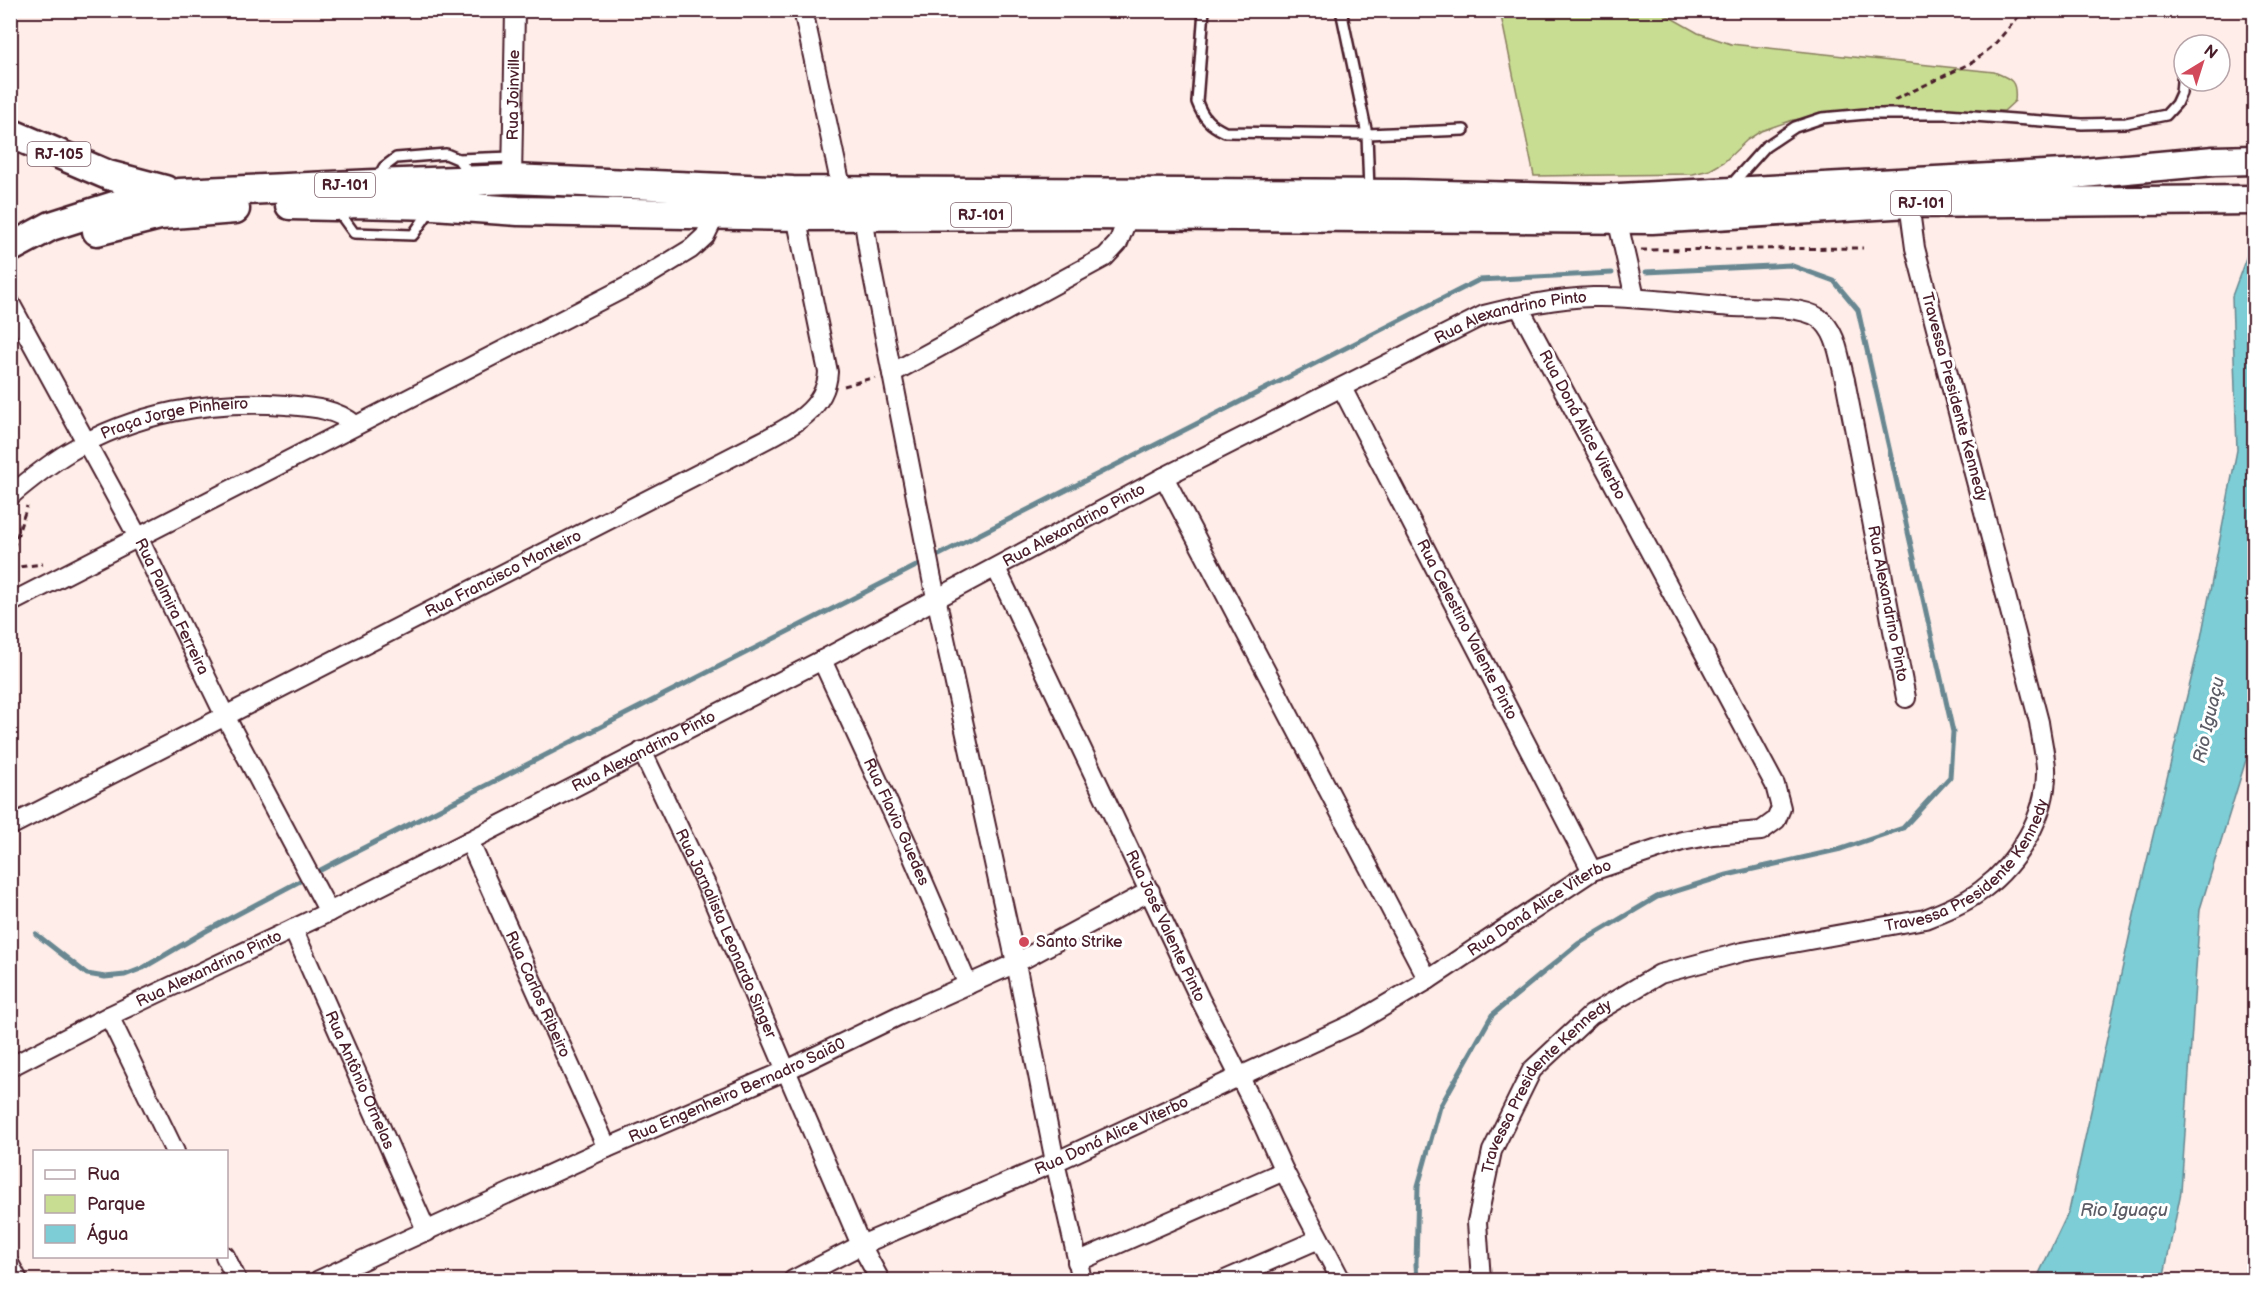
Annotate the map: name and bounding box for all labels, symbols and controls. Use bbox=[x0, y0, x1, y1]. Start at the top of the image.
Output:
north arrow bbox=[2172, 33, 2232, 93]
text: N bbox=[2200, 41, 2221, 64]
street label: Rua Joinville bbox=[503, 49, 524, 141]
road number: RJ-105 bbox=[28, 142, 90, 166]
road number: RJ-101 bbox=[315, 173, 375, 197]
road number: RJ-101 bbox=[1891, 191, 1951, 215]
road number: RJ-101 bbox=[951, 203, 1011, 227]
street label: Rua Alexandrino Pinto bbox=[1431, 288, 1587, 348]
street label: Travessa Presidente Kennedy bbox=[1917, 290, 1991, 504]
street label: Rua Doná Alice Viterbo bbox=[1534, 347, 1630, 503]
street label: Praça Jorge Pinheiro bbox=[98, 394, 248, 443]
street label: Rua Alexandrino Pinto bbox=[999, 479, 1148, 571]
street label: Rua Alexandrino Pinto bbox=[1864, 524, 1912, 683]
street label: Rua Francisco Monteiro bbox=[422, 526, 585, 622]
street label: Rua Palmira Ferreira bbox=[131, 535, 213, 678]
street label: Rua Celestino Valente Pinto bbox=[1413, 536, 1522, 723]
water label: Rio Iguaçu bbox=[2189, 675, 2229, 765]
street label: Rua Alexandrino Pinto bbox=[569, 707, 719, 796]
street label: Rua Flavio Guedes bbox=[859, 755, 933, 888]
street label: Travessa Presidente Kennedy bbox=[1883, 796, 2052, 936]
street label: Rua Jornalista Leonardo Singer bbox=[671, 826, 781, 1041]
street label: Rua José Valente Pinto bbox=[1121, 847, 1209, 1005]
street label: Rua Doná Alice Viterbo bbox=[1464, 856, 1614, 960]
street label: Rua Alexandrino Pinto bbox=[133, 926, 285, 1011]
street label: Rua Carlos Ribeiro bbox=[501, 928, 575, 1060]
place label: Santo Strike bbox=[1036, 933, 1123, 952]
marker: Santo Strike bbox=[1017, 935, 1031, 949]
street label: Travessa Presidente Kennedy bbox=[1478, 995, 1616, 1175]
street label: Rua Antônio Ornelas bbox=[321, 1008, 399, 1152]
street label: Rua Engenheiro Bernadro Saiā0 bbox=[626, 1034, 848, 1147]
street label: Rua Doná Alice Viterbo bbox=[1032, 1092, 1192, 1179]
legend bbox=[33, 1150, 228, 1258]
text: Rua bbox=[87, 1164, 120, 1185]
text: Parque bbox=[87, 1194, 145, 1215]
water label: Rio Iguaçu bbox=[2080, 1200, 2168, 1221]
text: Água bbox=[87, 1222, 128, 1245]

